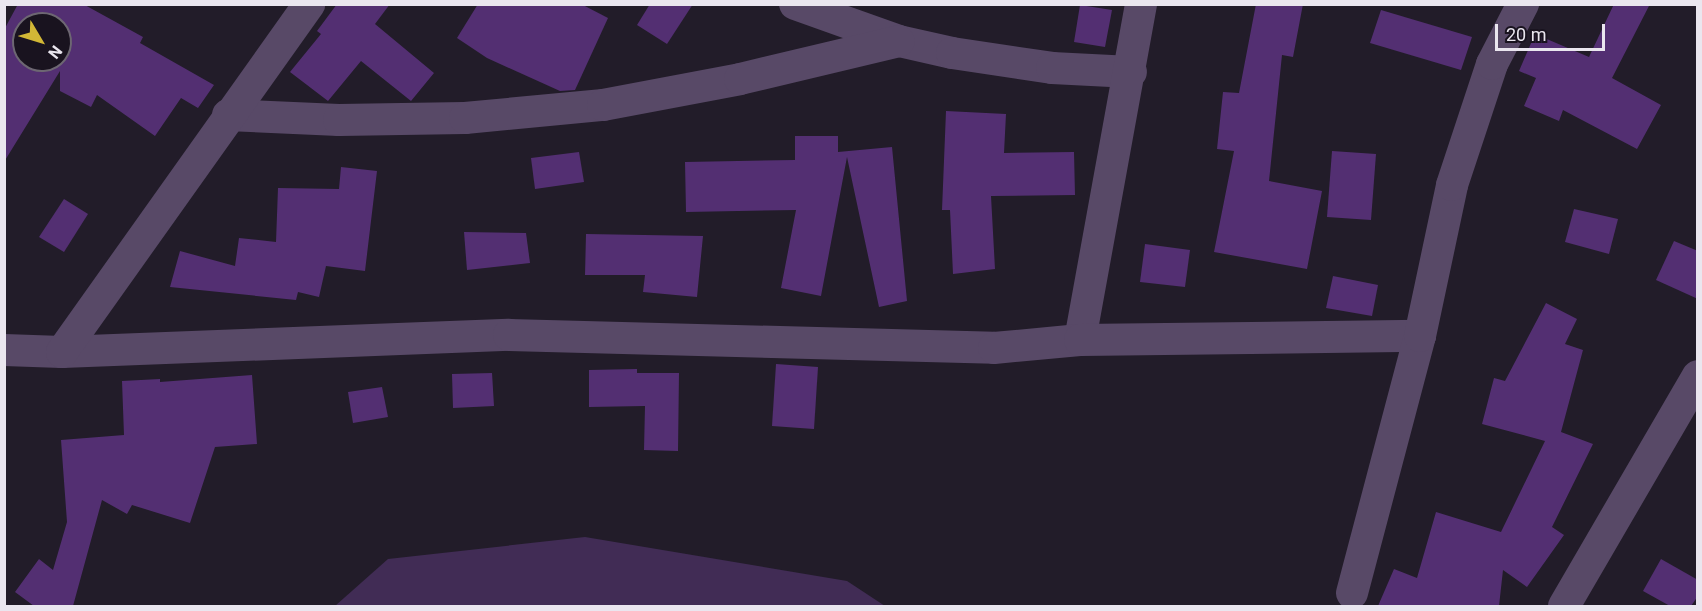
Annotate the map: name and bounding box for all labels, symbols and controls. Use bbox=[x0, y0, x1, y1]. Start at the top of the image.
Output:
north arrow bbox=[12, 12, 72, 72]
scale bar bbox=[1498, 12, 1608, 50]
text: 20 m bbox=[1506, 24, 1546, 45]
text: N bbox=[44, 42, 66, 62]

